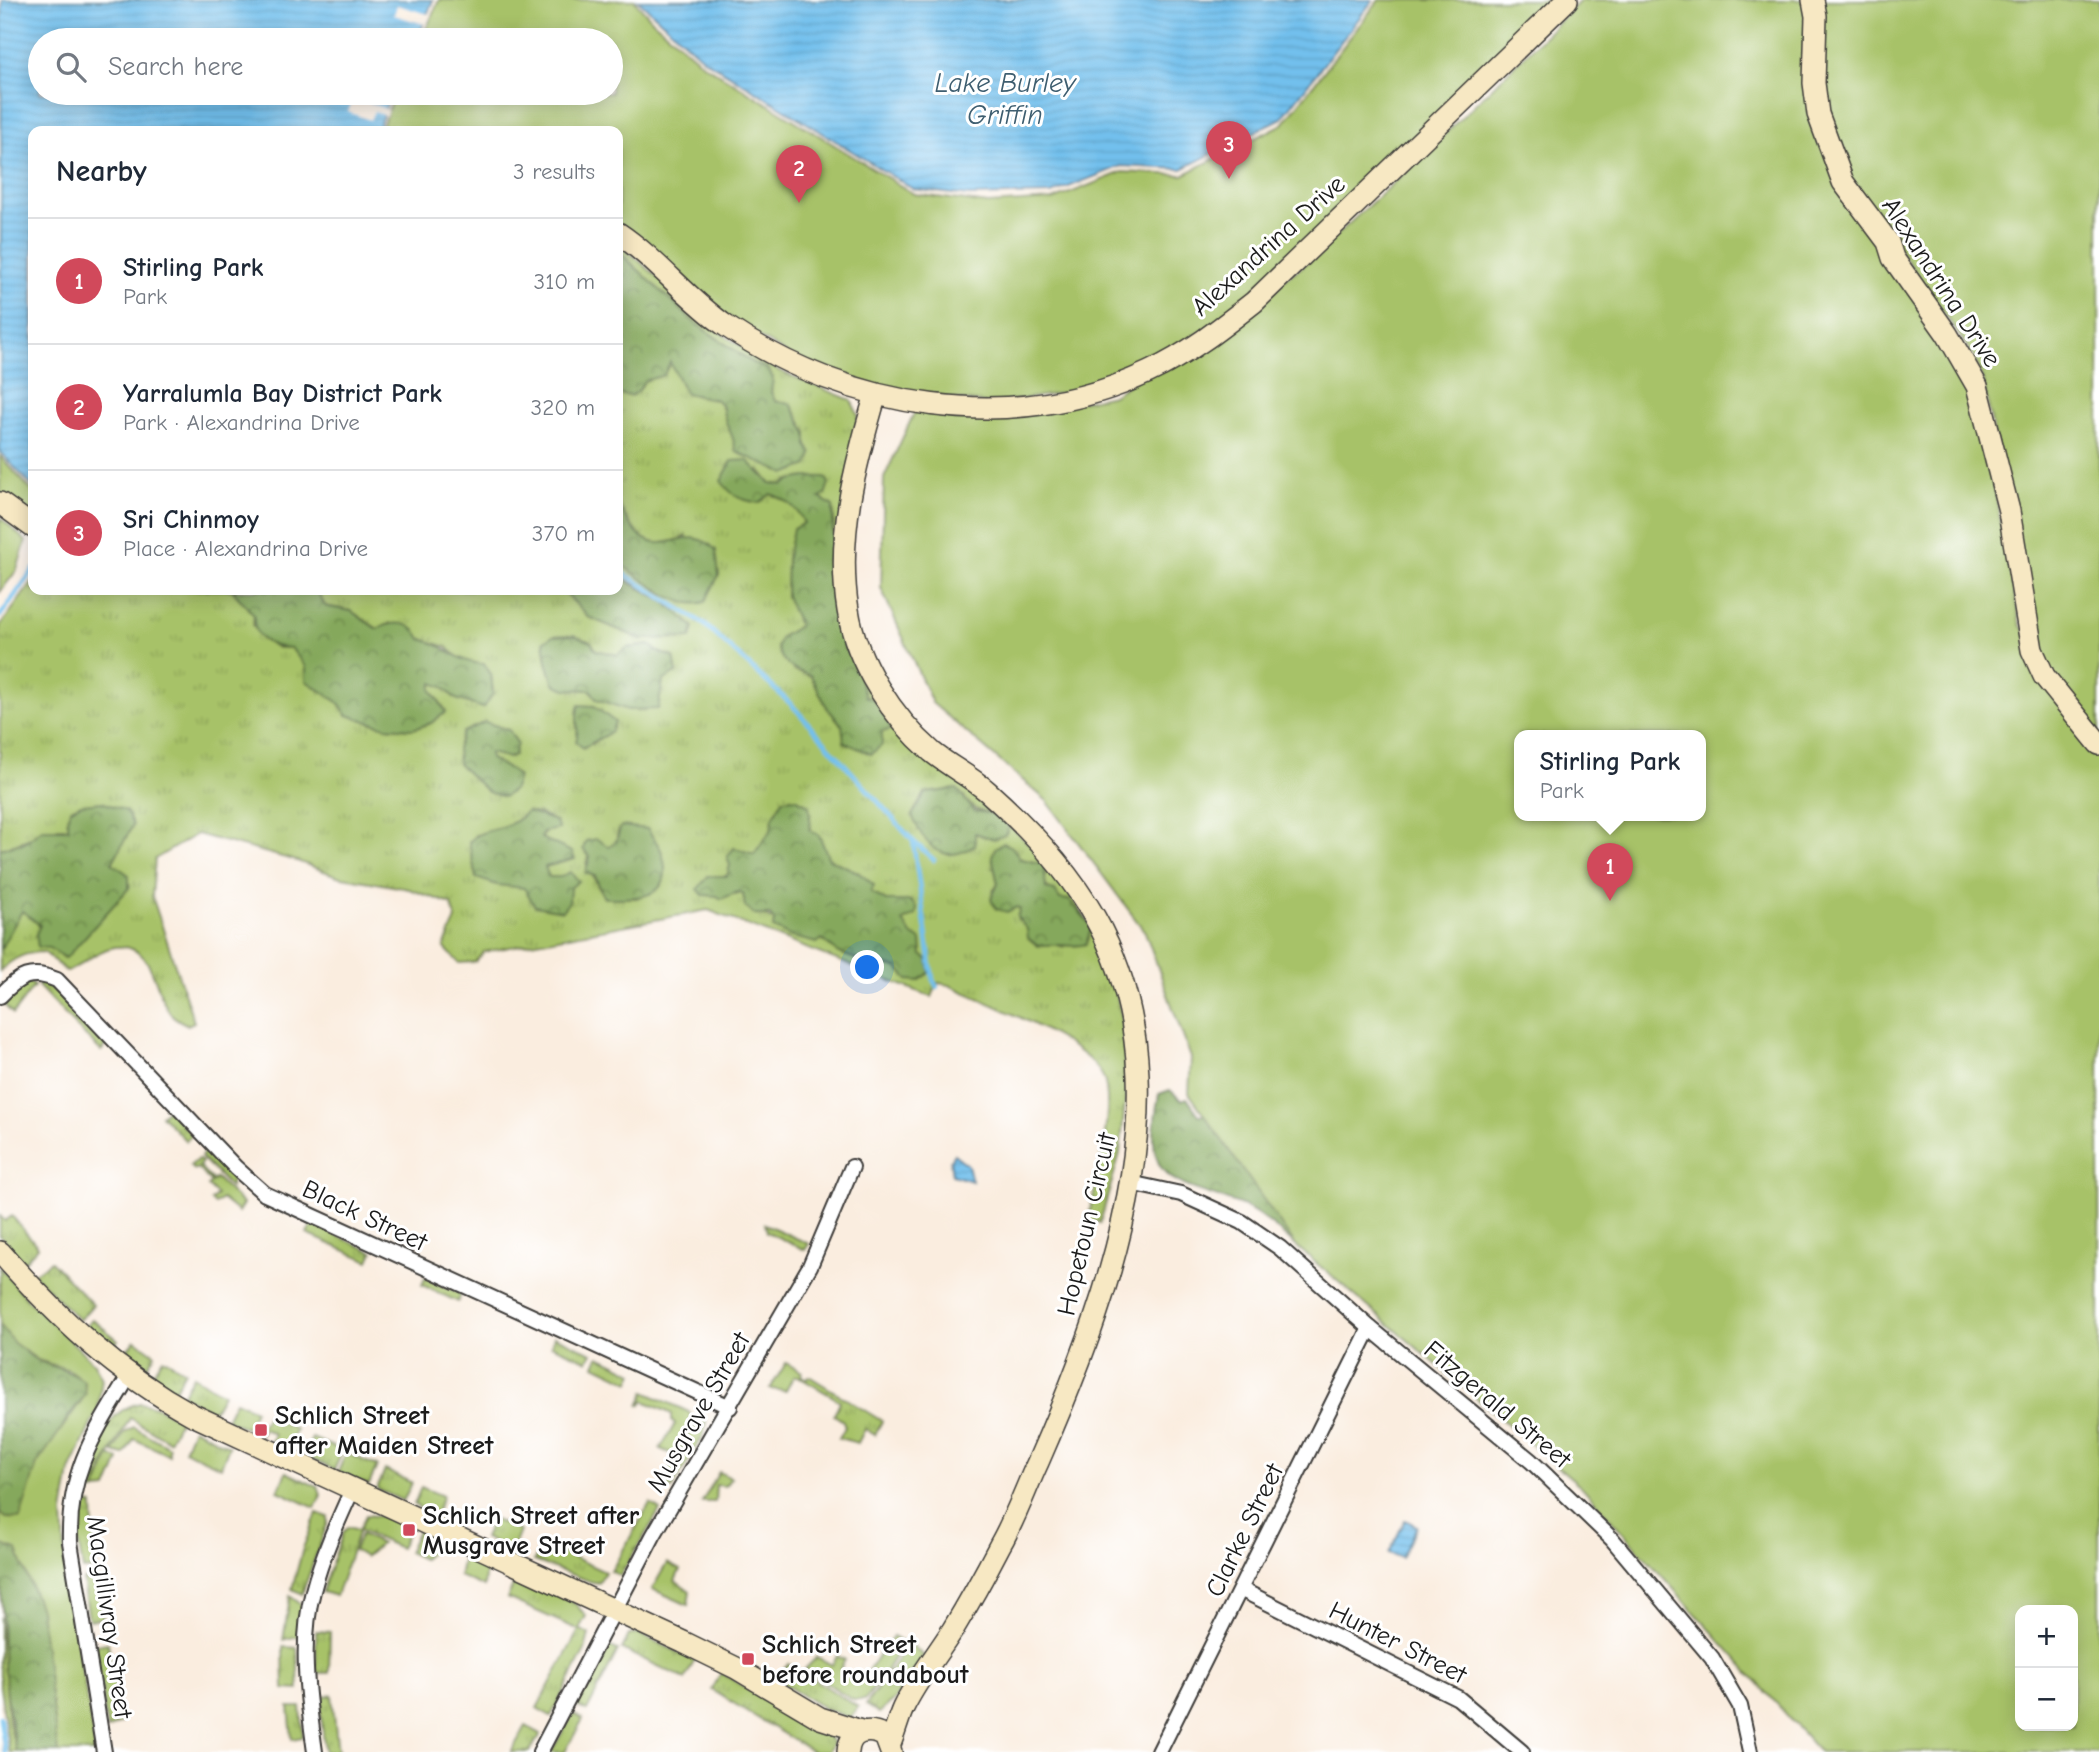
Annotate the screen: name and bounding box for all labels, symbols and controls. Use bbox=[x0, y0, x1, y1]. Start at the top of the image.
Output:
search box bbox=[28, 28, 623, 105]
icon: search bbox=[52, 48, 90, 86]
text: Search here bbox=[108, 52, 243, 82]
water label: Lake Burley Griffin bbox=[934, 67, 1077, 131]
pin: 3 bbox=[1206, 121, 1252, 179]
pin: 2 bbox=[776, 145, 822, 203]
text: Nearby bbox=[56, 154, 147, 189]
text: 3 results bbox=[513, 158, 595, 185]
street label: Alexandrina Drive bbox=[1186, 169, 1351, 322]
street label: Alexandrina Drive bbox=[1875, 192, 2007, 373]
text: Stirling Park bbox=[123, 253, 263, 283]
text: 1 bbox=[74, 268, 84, 295]
text: 310 m bbox=[534, 268, 595, 295]
text: Park bbox=[123, 283, 167, 310]
text: Yarralumla Bay District Park bbox=[123, 379, 442, 409]
text: 2 bbox=[73, 394, 85, 421]
text: 320 m bbox=[531, 394, 595, 421]
text: Park · Alexandrina Drive bbox=[123, 409, 360, 436]
text: Sri Chinmoy bbox=[123, 505, 259, 535]
text: 3 bbox=[73, 520, 85, 547]
text: 370 m bbox=[532, 520, 595, 547]
text: Place · Alexandrina Drive bbox=[123, 535, 368, 562]
popup bbox=[1514, 730, 1706, 821]
text: Stirling Park bbox=[1540, 747, 1680, 777]
text: Park bbox=[1540, 777, 1584, 804]
pin: 1 bbox=[1587, 843, 1633, 901]
your location bbox=[850, 950, 884, 984]
street label: Hopetoun Circuit bbox=[1051, 1128, 1123, 1319]
street label: Black Street bbox=[297, 1174, 433, 1259]
street label: Musgrave Street bbox=[641, 1326, 758, 1498]
street label: Fitzgerald Street bbox=[1418, 1335, 1578, 1476]
place label: Schlich Street after Maiden Street bbox=[275, 1401, 494, 1461]
marker: Schlich Street after Maiden Street bbox=[253, 1422, 269, 1438]
street label: Clarke Street bbox=[1200, 1458, 1291, 1602]
place label: Schlich Street after Musgrave Street bbox=[423, 1501, 640, 1561]
street label: Macgillivray Street bbox=[80, 1514, 138, 1722]
marker: Schlich Street after Musgrave Street bbox=[401, 1522, 417, 1538]
street label: Hunter Street bbox=[1324, 1595, 1473, 1691]
map controls bbox=[2015, 1605, 2078, 1731]
button: + bbox=[2015, 1605, 2078, 1668]
place label: Schlich Street before roundabout bbox=[762, 1630, 969, 1690]
marker: Schlich Street before roundabout bbox=[740, 1651, 756, 1667]
button: − bbox=[2015, 1668, 2078, 1731]

